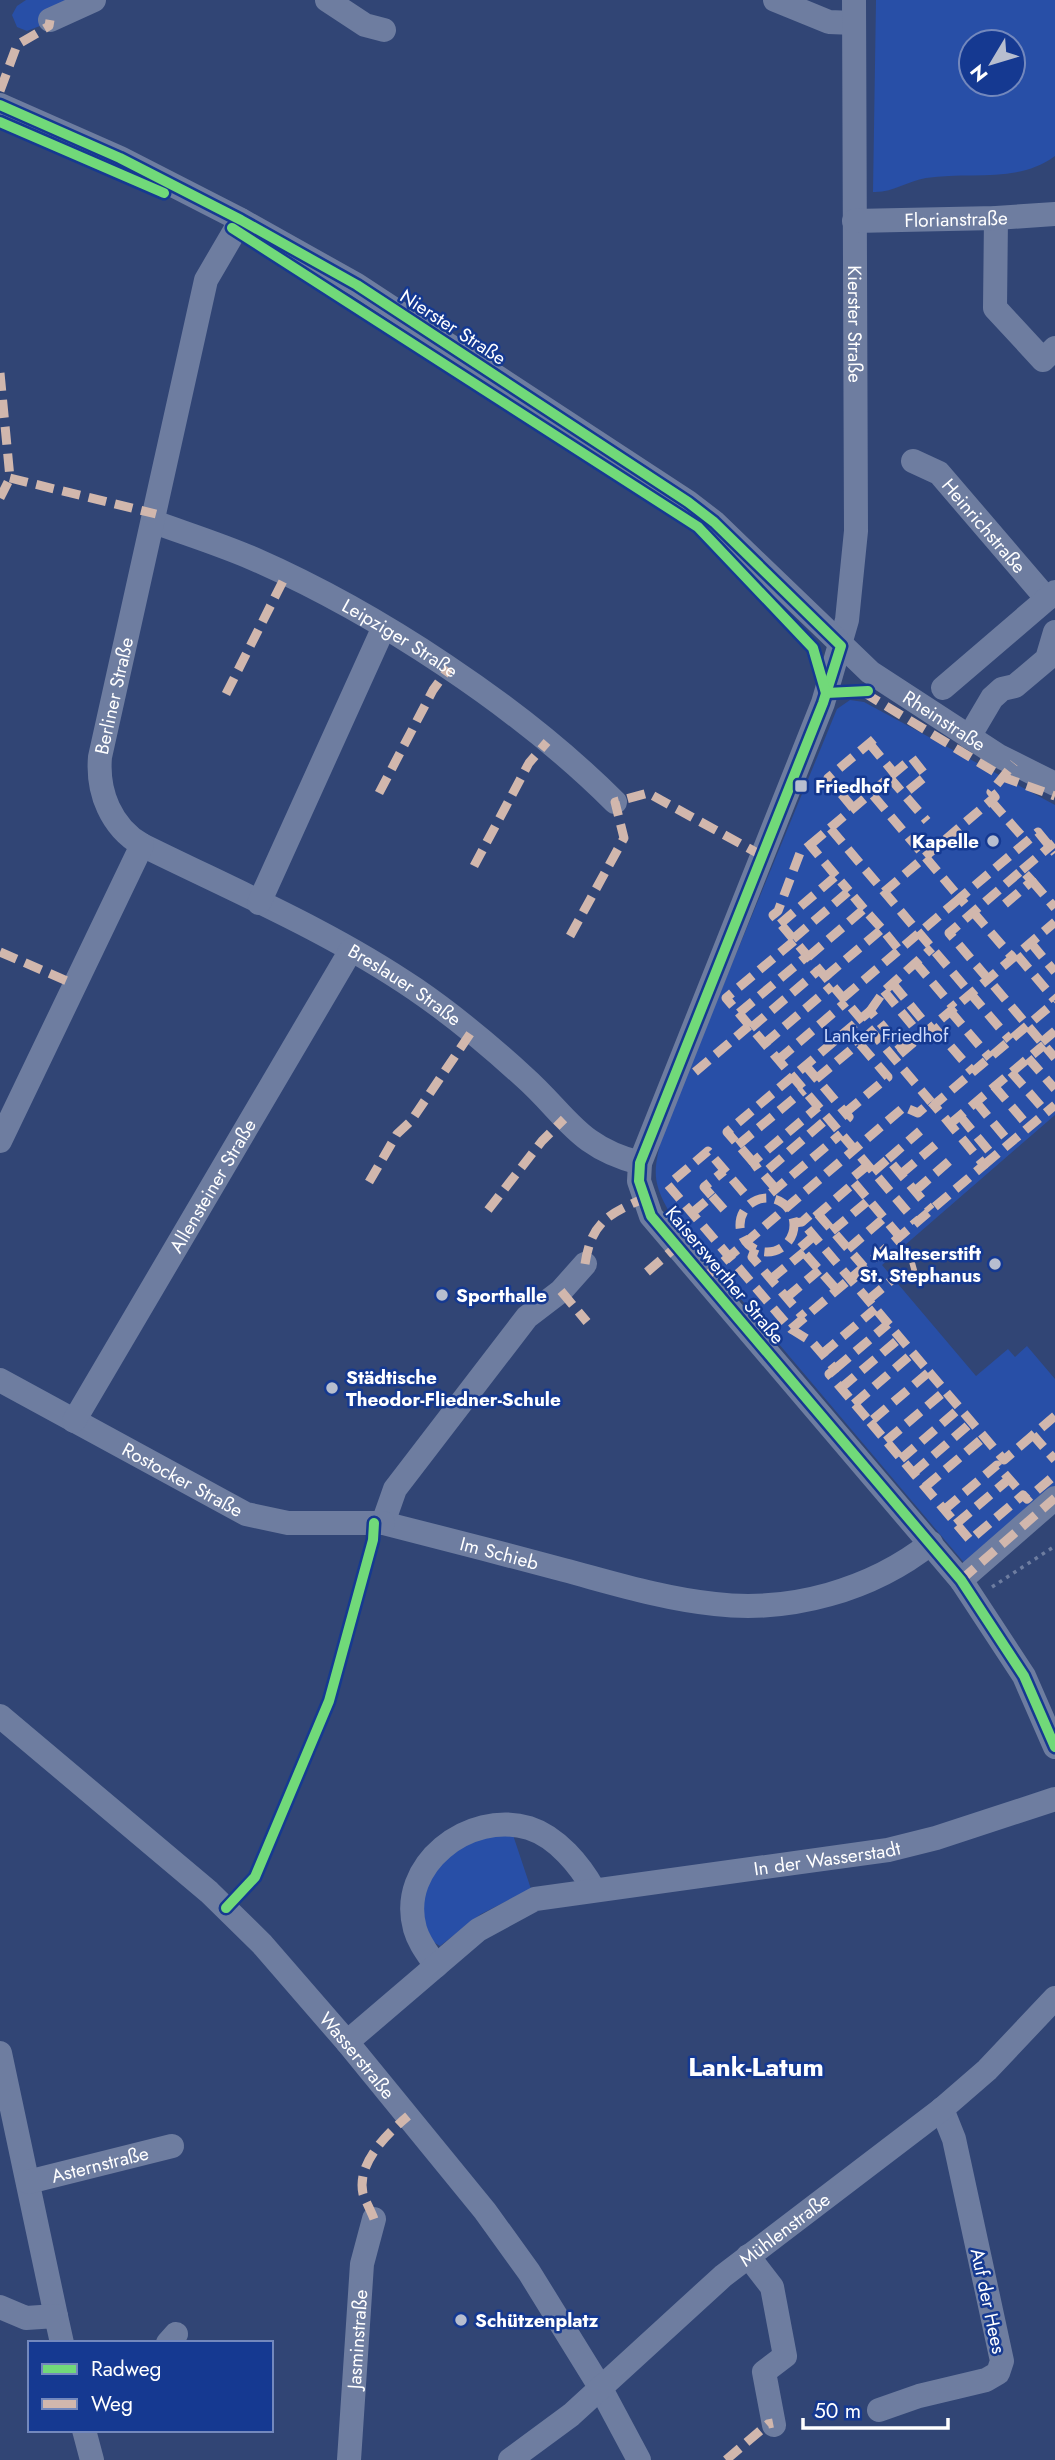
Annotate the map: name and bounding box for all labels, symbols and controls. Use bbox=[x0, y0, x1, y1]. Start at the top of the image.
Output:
north arrow bbox=[957, 28, 1027, 98]
text: N bbox=[964, 59, 994, 87]
street label: Florianstraße bbox=[904, 204, 1009, 233]
street label: Kierster Straße bbox=[841, 265, 869, 383]
street label: Nierster Straße bbox=[395, 283, 511, 371]
street label: Heinrichstraße bbox=[936, 472, 1033, 579]
street label: Leipziger Straße bbox=[337, 592, 464, 684]
street label: Berliner Straße bbox=[87, 634, 140, 757]
street label: Rheinstraße bbox=[898, 684, 991, 758]
place label: Friedhof bbox=[815, 773, 891, 800]
marker: Friedhof bbox=[793, 778, 809, 794]
place label: Kapelle bbox=[912, 828, 979, 855]
marker: Kapelle bbox=[985, 833, 1001, 849]
street label: Breslauer Straße bbox=[343, 937, 467, 1032]
park label: Lanker Friedhof bbox=[824, 1022, 949, 1049]
street label: Allensteiner Straße bbox=[162, 1113, 262, 1258]
street label: Kaiserswerther Straße bbox=[659, 1200, 791, 1350]
place label: Malteserstift St. Stephanus bbox=[859, 1240, 981, 1289]
marker: Malteserstift St. Stephanus bbox=[987, 1256, 1003, 1272]
place label: Sporthalle bbox=[456, 1282, 547, 1309]
marker: Sporthalle bbox=[434, 1287, 450, 1303]
place label: Städtische Theodor-Fliedner-Schule bbox=[346, 1364, 561, 1413]
marker: Städtische Theodor-Fliedner-Schule bbox=[324, 1380, 340, 1396]
street label: Rostocker Straße bbox=[117, 1436, 248, 1524]
street label: Im Schieb bbox=[457, 1530, 542, 1576]
street label: In der Wasserstadt bbox=[752, 1834, 904, 1882]
street label: Wasserstraße bbox=[313, 2006, 402, 2105]
district label: Lank-Latum bbox=[688, 2048, 824, 2086]
street label: Asternstraße bbox=[48, 2139, 152, 2189]
street label: Mühlenstraße bbox=[733, 2186, 836, 2273]
street label: Auf der Hees bbox=[964, 2246, 1012, 2356]
street label: Jasminstraße bbox=[340, 2288, 374, 2393]
place label: Schützenplatz bbox=[475, 2307, 599, 2334]
marker: Schützenplatz bbox=[453, 2312, 469, 2328]
legend bbox=[28, 2341, 273, 2432]
text: Radweg bbox=[91, 2354, 162, 2384]
scale bar bbox=[803, 2386, 948, 2430]
text: Weg bbox=[91, 2389, 133, 2419]
text: 50 m bbox=[814, 2396, 861, 2426]

